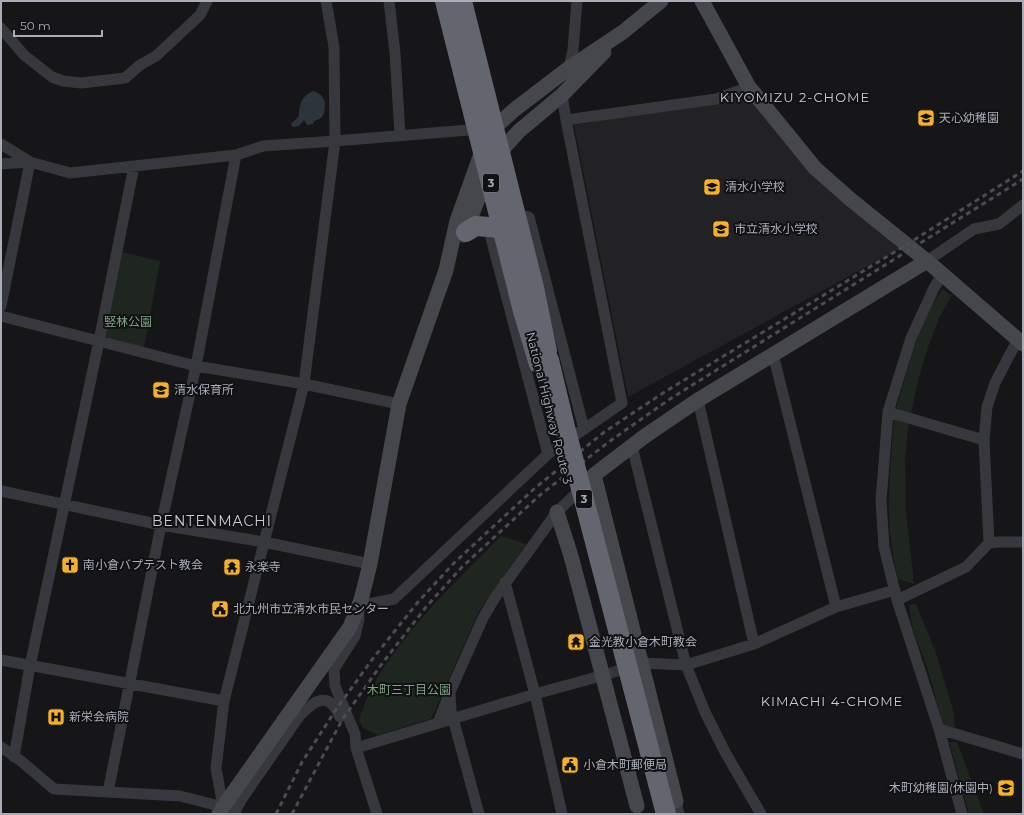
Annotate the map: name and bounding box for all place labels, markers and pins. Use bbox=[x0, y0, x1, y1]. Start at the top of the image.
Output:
school or university icon: 天心幼稚園 bbox=[916, 108, 936, 128]
place label: 天心幼稚園 bbox=[939, 110, 999, 125]
school or university icon: 清水小学校 bbox=[702, 177, 722, 197]
place label: 清水小学校 bbox=[725, 179, 785, 194]
school or university icon: 市立清水小学校 bbox=[711, 219, 731, 239]
place label: 市立清水小学校 bbox=[734, 221, 818, 236]
school or university icon: 清水保育所 bbox=[151, 380, 171, 400]
place label: 清水保育所 bbox=[174, 382, 234, 397]
church icon: 南小倉バプテスト教会 bbox=[60, 555, 80, 575]
place label: 南小倉バプテスト教会 bbox=[83, 557, 203, 572]
temple icon: 永楽寺 bbox=[222, 557, 242, 577]
place label: 永楽寺 bbox=[245, 559, 281, 574]
public building icon: 北九州市立清水市民センター bbox=[210, 599, 230, 619]
place label: 北九州市立清水市民センター bbox=[233, 601, 389, 616]
temple icon: 金光教小倉木町教会 bbox=[566, 632, 586, 652]
place label: 金光教小倉木町教会 bbox=[589, 634, 697, 649]
hospital icon: 新栄会病院 bbox=[46, 707, 66, 727]
place label: 新栄会病院 bbox=[69, 709, 129, 724]
public building icon: 小倉木町郵便局 bbox=[560, 755, 580, 775]
place label: 小倉木町郵便局 bbox=[583, 757, 667, 772]
school or university icon: 木町幼稚園(休園中) bbox=[996, 778, 1016, 798]
place label: 木町幼稚園(休園中) bbox=[889, 780, 993, 795]

